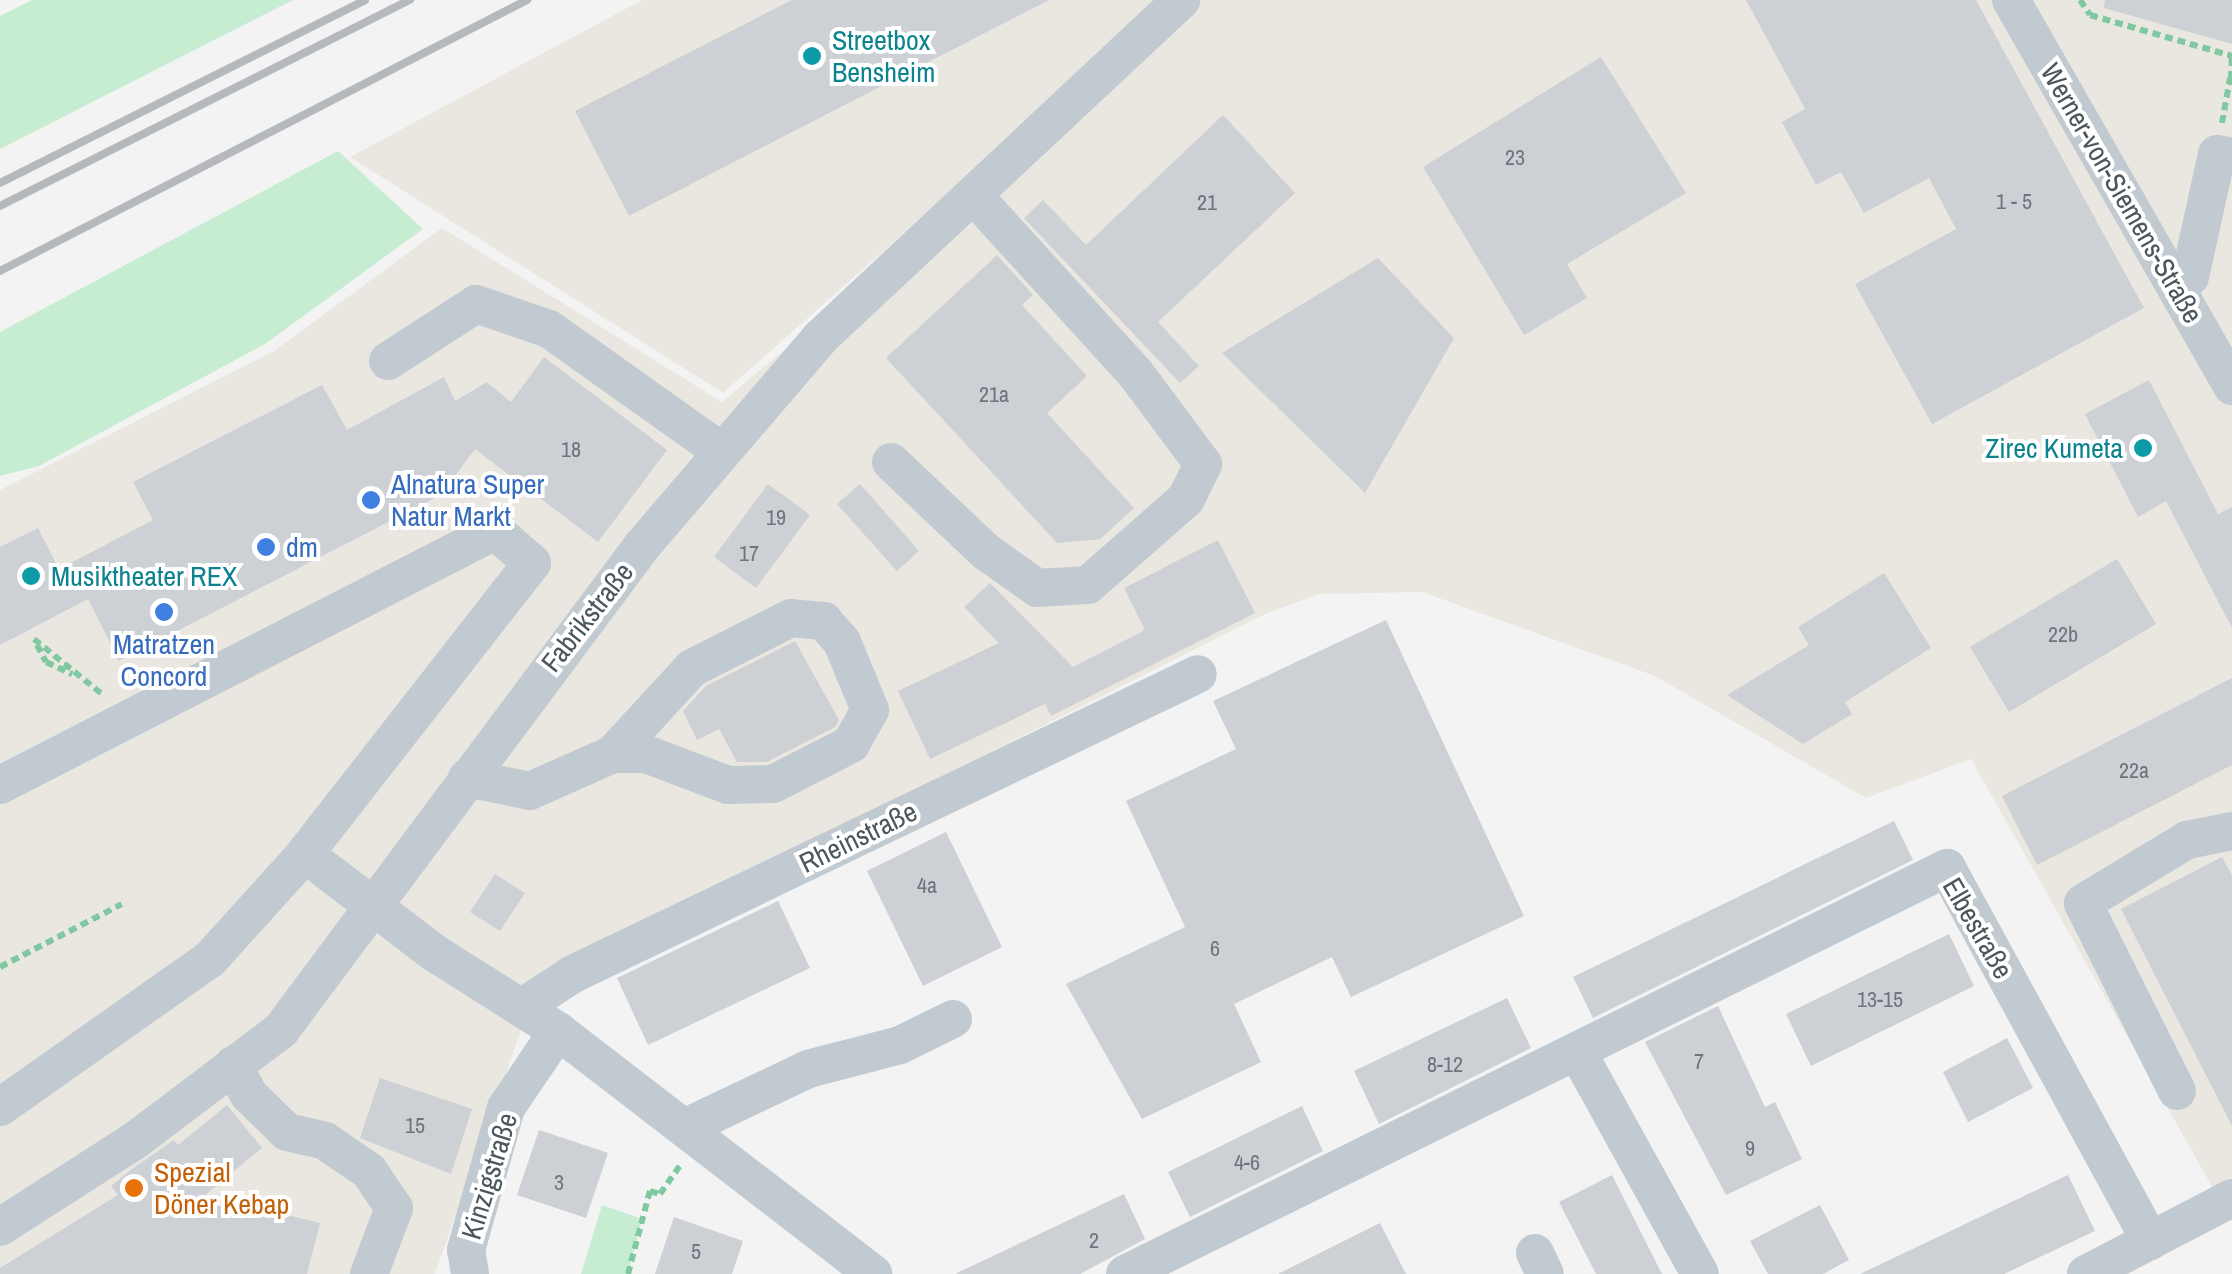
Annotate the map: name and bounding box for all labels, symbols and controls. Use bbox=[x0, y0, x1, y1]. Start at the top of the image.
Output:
place label: Streetbox Bensheim bbox=[832, 23, 935, 89]
marker: Streetbox Bensheim bbox=[801, 45, 823, 67]
street label: Werner-von-Siemens-Straße bbox=[2034, 57, 2210, 329]
house number: 23 bbox=[1505, 145, 1525, 171]
house number: 1 - 5 bbox=[1996, 189, 2032, 215]
house number: 21 bbox=[1197, 190, 1217, 216]
house number: 21a bbox=[979, 382, 1009, 408]
place label: Zirec Kumeta bbox=[1985, 431, 2123, 465]
house number: 18 bbox=[561, 437, 581, 463]
marker: Zirec Kumeta bbox=[2132, 437, 2154, 459]
place label: Alnatura Super Natur Markt bbox=[391, 467, 544, 533]
marker: Alnatura Super Natur Markt bbox=[360, 489, 382, 511]
house number: 19 bbox=[766, 505, 786, 531]
place label: dm bbox=[286, 530, 318, 564]
marker: dm bbox=[255, 536, 277, 558]
house number: 17 bbox=[739, 541, 759, 567]
street label: Fabrikstraße bbox=[534, 556, 640, 678]
place label: Musiktheater REX bbox=[51, 559, 237, 593]
marker: Musiktheater REX bbox=[20, 565, 42, 587]
marker: Matratzen Concord bbox=[153, 601, 175, 623]
house number: 22b bbox=[2048, 622, 2078, 648]
place label: Matratzen Concord bbox=[113, 627, 215, 693]
house number: 22a bbox=[2119, 758, 2149, 784]
street label: Rheinstraße bbox=[794, 794, 922, 880]
street label: Elbestraße bbox=[1936, 872, 2020, 984]
house number: 4a bbox=[917, 873, 937, 899]
house number: 6 bbox=[1210, 936, 1220, 962]
house number: 13-15 bbox=[1857, 987, 1903, 1013]
house number: 7 bbox=[1694, 1049, 1704, 1075]
house number: 8-12 bbox=[1427, 1052, 1463, 1078]
street label: Kinzigstraße bbox=[454, 1109, 524, 1243]
house number: 15 bbox=[405, 1113, 425, 1139]
house number: 9 bbox=[1745, 1136, 1755, 1162]
house number: 4-6 bbox=[1234, 1150, 1260, 1176]
place label: Spezial Döner Kebap bbox=[154, 1155, 289, 1221]
house number: 3 bbox=[554, 1170, 564, 1196]
marker: Spezial Döner Kebap bbox=[123, 1177, 145, 1199]
house number: 2 bbox=[1089, 1228, 1099, 1254]
house number: 5 bbox=[691, 1239, 701, 1265]

